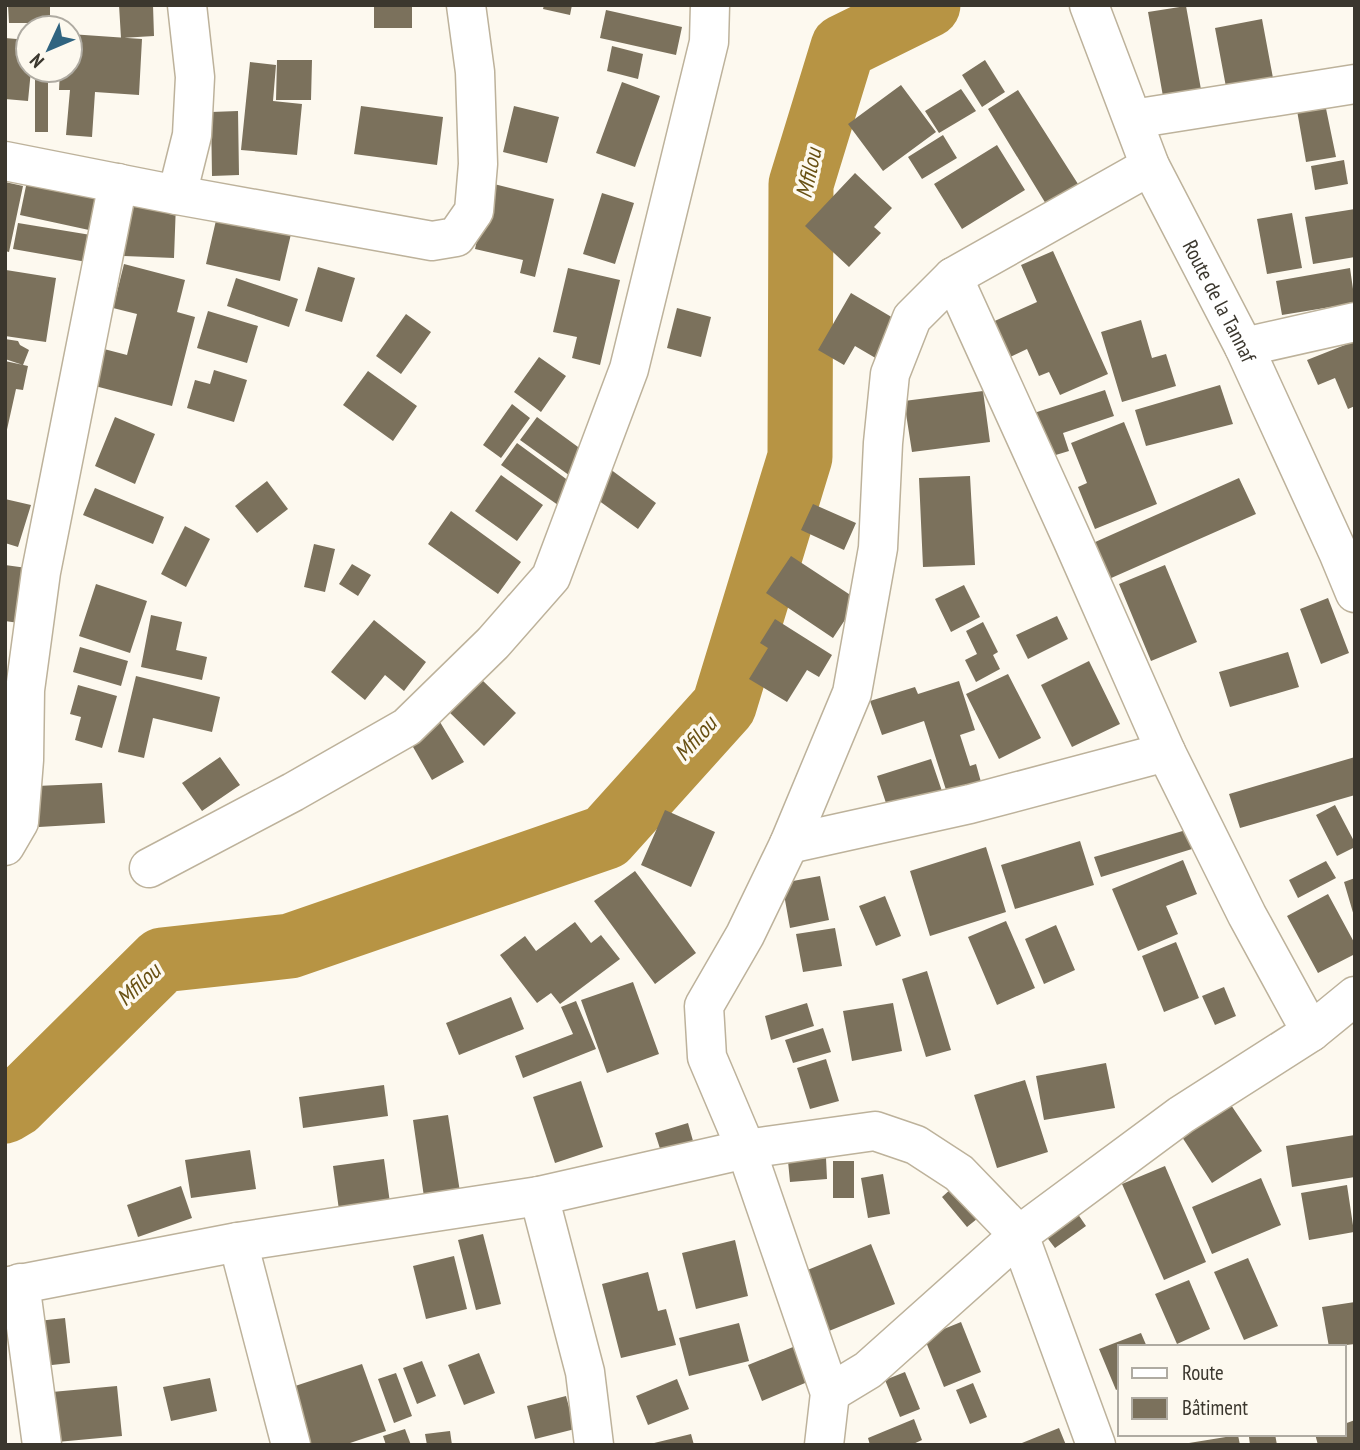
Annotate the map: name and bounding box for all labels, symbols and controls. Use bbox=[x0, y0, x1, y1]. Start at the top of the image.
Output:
north arrow bbox=[14, 14, 84, 84]
text: N bbox=[25, 49, 49, 73]
water label: Mfilou bbox=[789, 144, 828, 200]
street label: Route de la Tannaf bbox=[1177, 235, 1263, 367]
water label: Mfilou bbox=[668, 708, 724, 766]
water label: Mfilou bbox=[110, 955, 168, 1012]
legend bbox=[1118, 1345, 1346, 1436]
text: Route bbox=[1182, 1359, 1224, 1386]
text: Bâtiment bbox=[1182, 1394, 1248, 1421]

